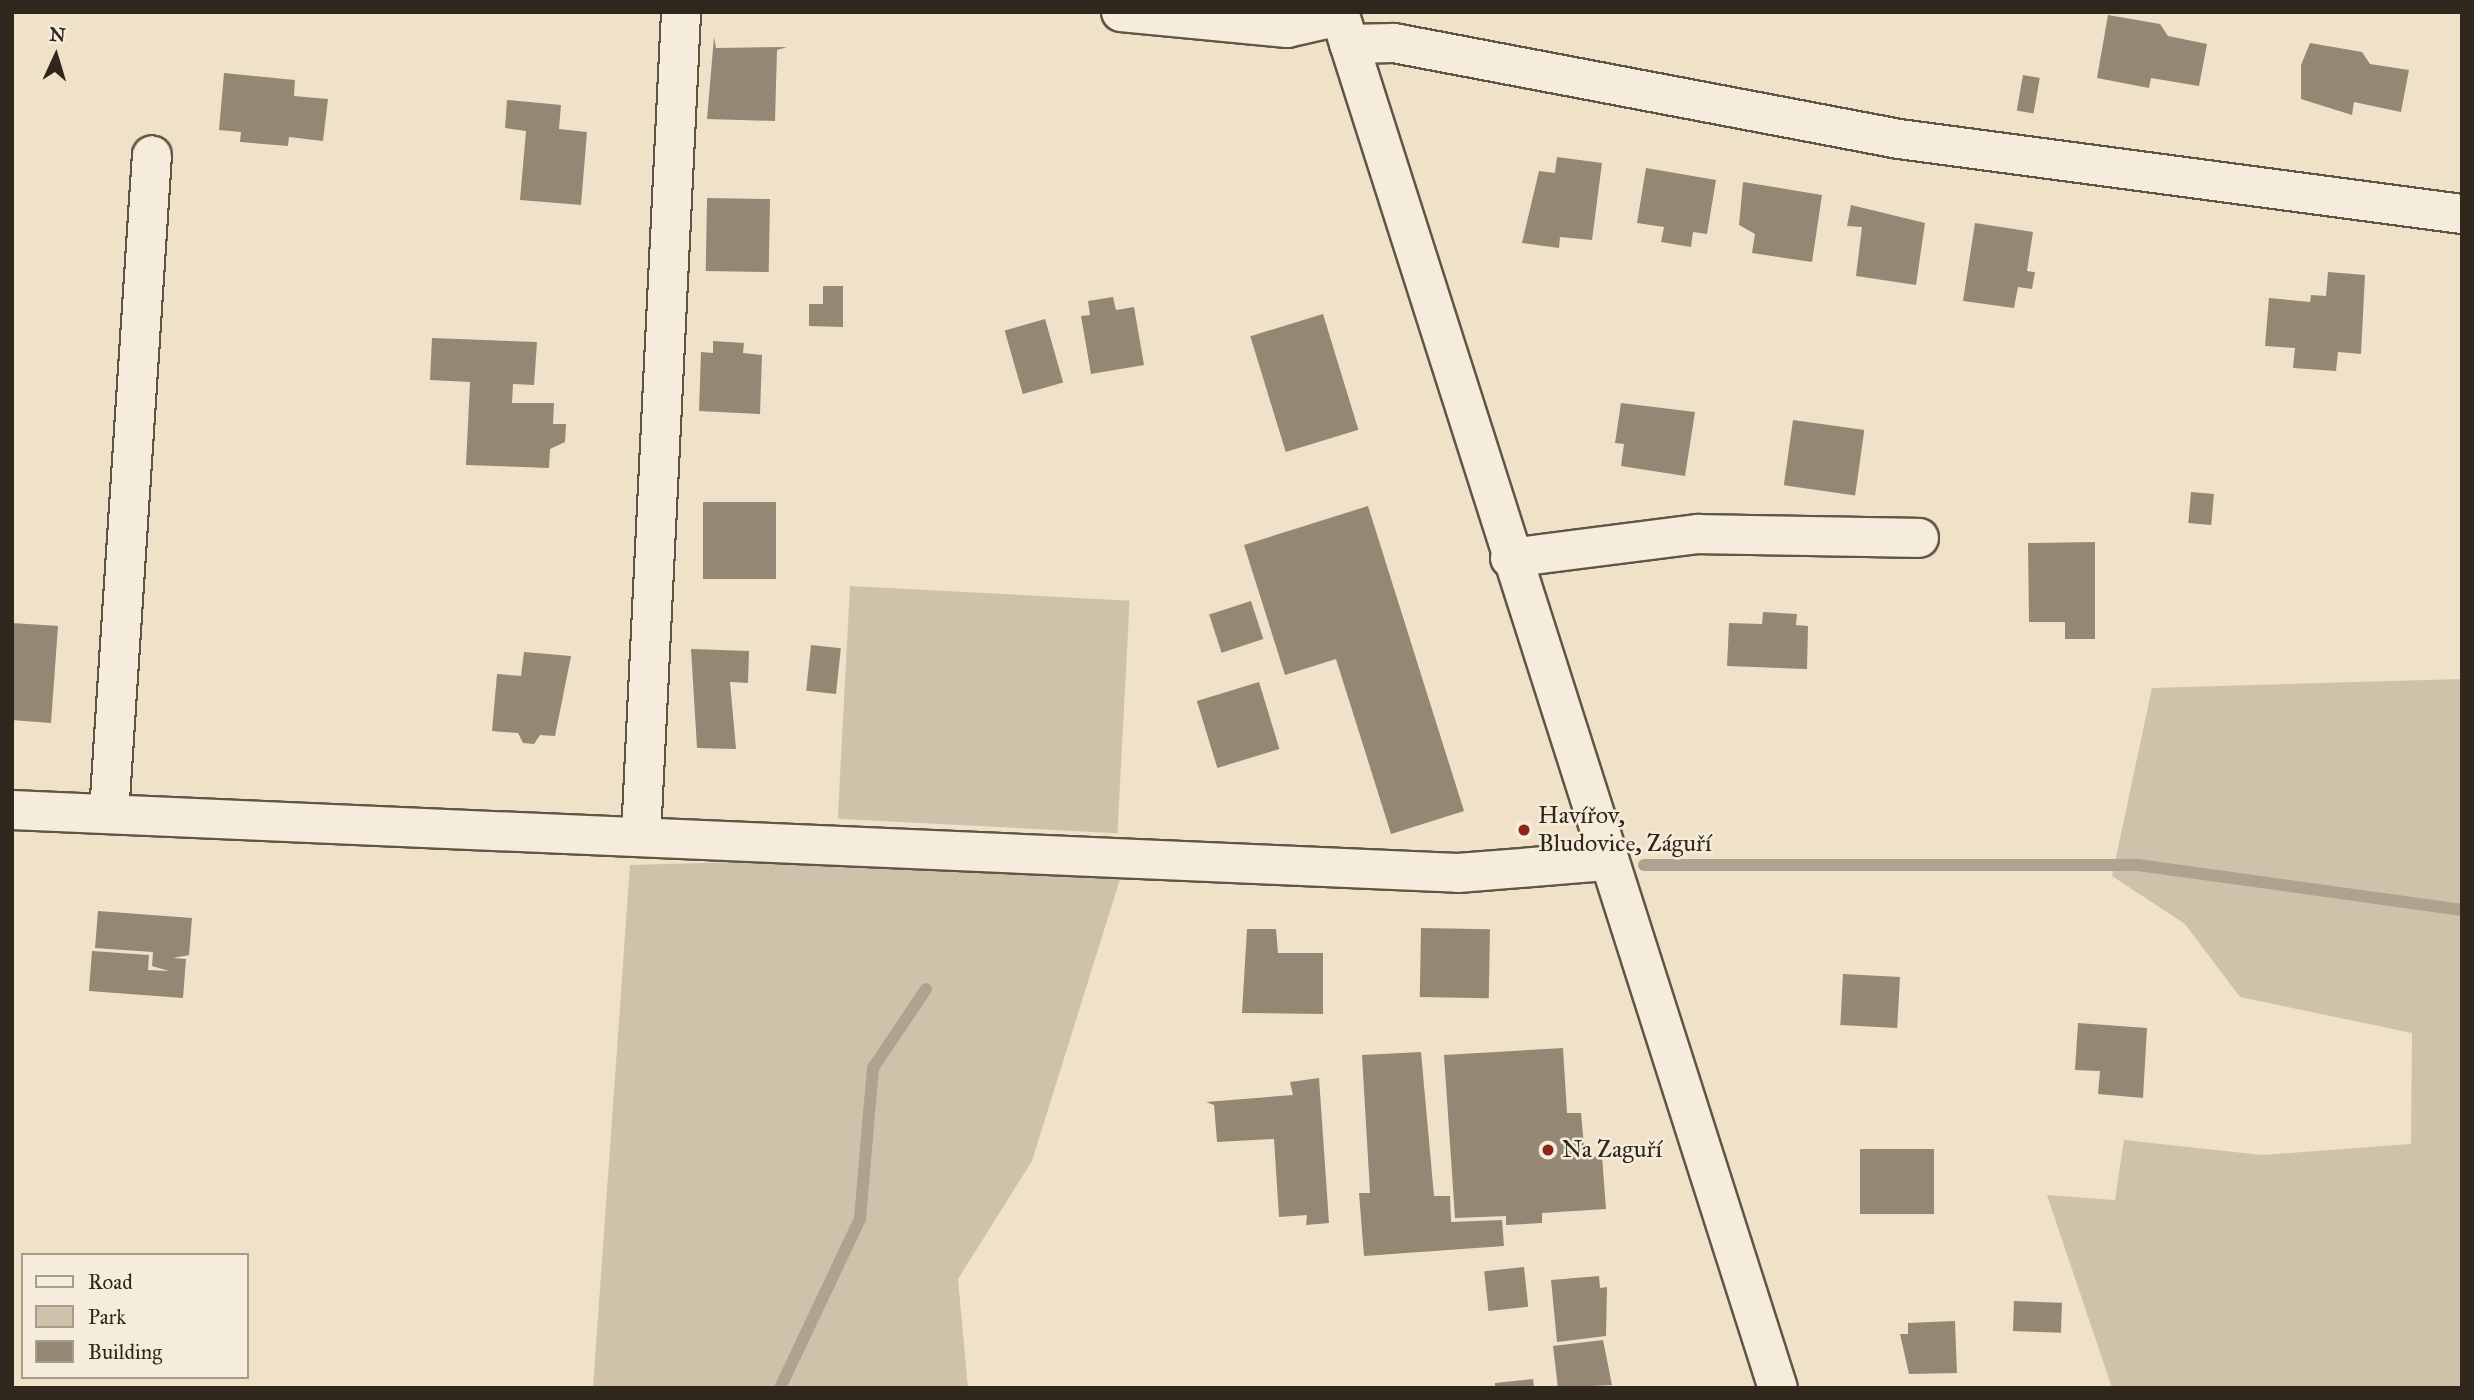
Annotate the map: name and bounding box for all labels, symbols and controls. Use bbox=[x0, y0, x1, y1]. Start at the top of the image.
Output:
north arrow bbox=[21, 21, 91, 91]
text: N bbox=[49, 23, 66, 47]
place label: Havířov, Bludovice, Záguří bbox=[1538, 802, 1712, 858]
marker: Havířov, Bludovice, Záguří bbox=[1516, 822, 1532, 838]
place label: Na Zaguří bbox=[1562, 1136, 1662, 1164]
marker: Na Zaguří bbox=[1540, 1142, 1556, 1158]
legend bbox=[21, 1253, 248, 1379]
text: Road bbox=[88, 1269, 133, 1295]
text: Park bbox=[88, 1304, 126, 1330]
text: Building bbox=[88, 1339, 162, 1365]

